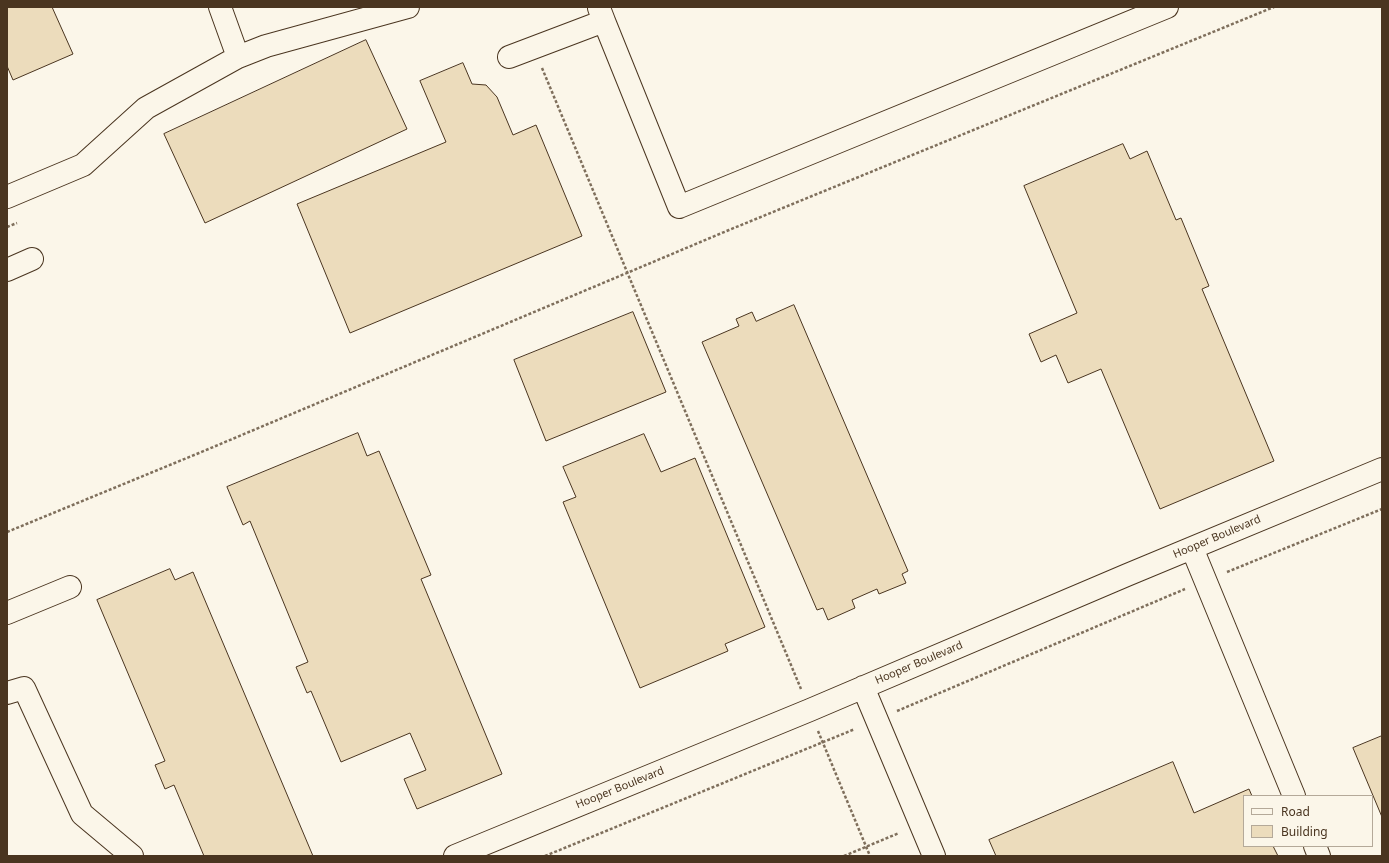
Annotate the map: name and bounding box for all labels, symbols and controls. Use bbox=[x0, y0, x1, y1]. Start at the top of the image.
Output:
street label: Hooper Boulevard bbox=[1171, 513, 1263, 561]
street label: Hooper Boulevard bbox=[873, 639, 965, 687]
street label: Hooper Boulevard bbox=[574, 764, 666, 812]
legend bbox=[1243, 795, 1373, 847]
text: Road bbox=[1281, 803, 1310, 820]
text: Building bbox=[1281, 823, 1328, 840]

